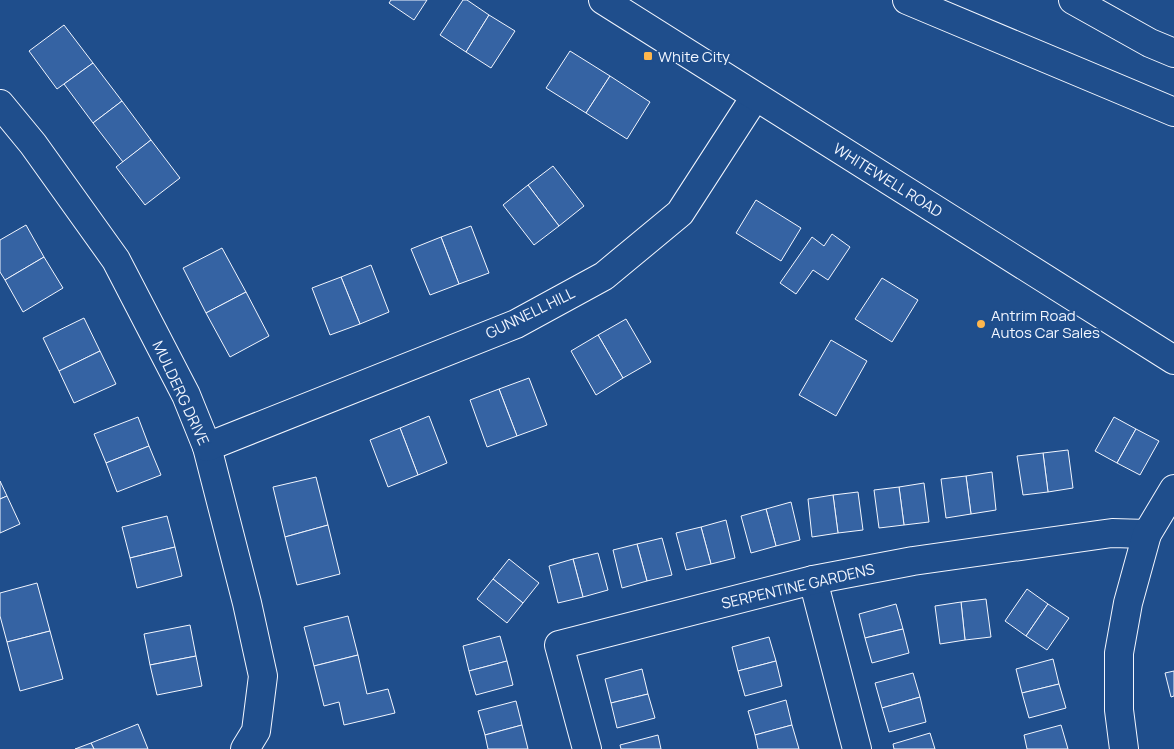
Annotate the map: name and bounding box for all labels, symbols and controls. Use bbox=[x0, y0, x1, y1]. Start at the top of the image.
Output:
place label: White City bbox=[658, 46, 730, 67]
marker: White City bbox=[642, 50, 654, 62]
street label: WHITEWELL ROAD bbox=[829, 138, 947, 222]
street label: GUNNELL HILL bbox=[482, 282, 578, 344]
place label: Antrim Road Autos Car Sales bbox=[991, 305, 1100, 343]
marker: Antrim Road Autos Car Sales bbox=[975, 318, 987, 330]
street label: MULDERG DRIVE bbox=[148, 337, 214, 449]
street label: SERPENTINE GARDENS bbox=[719, 558, 877, 614]

